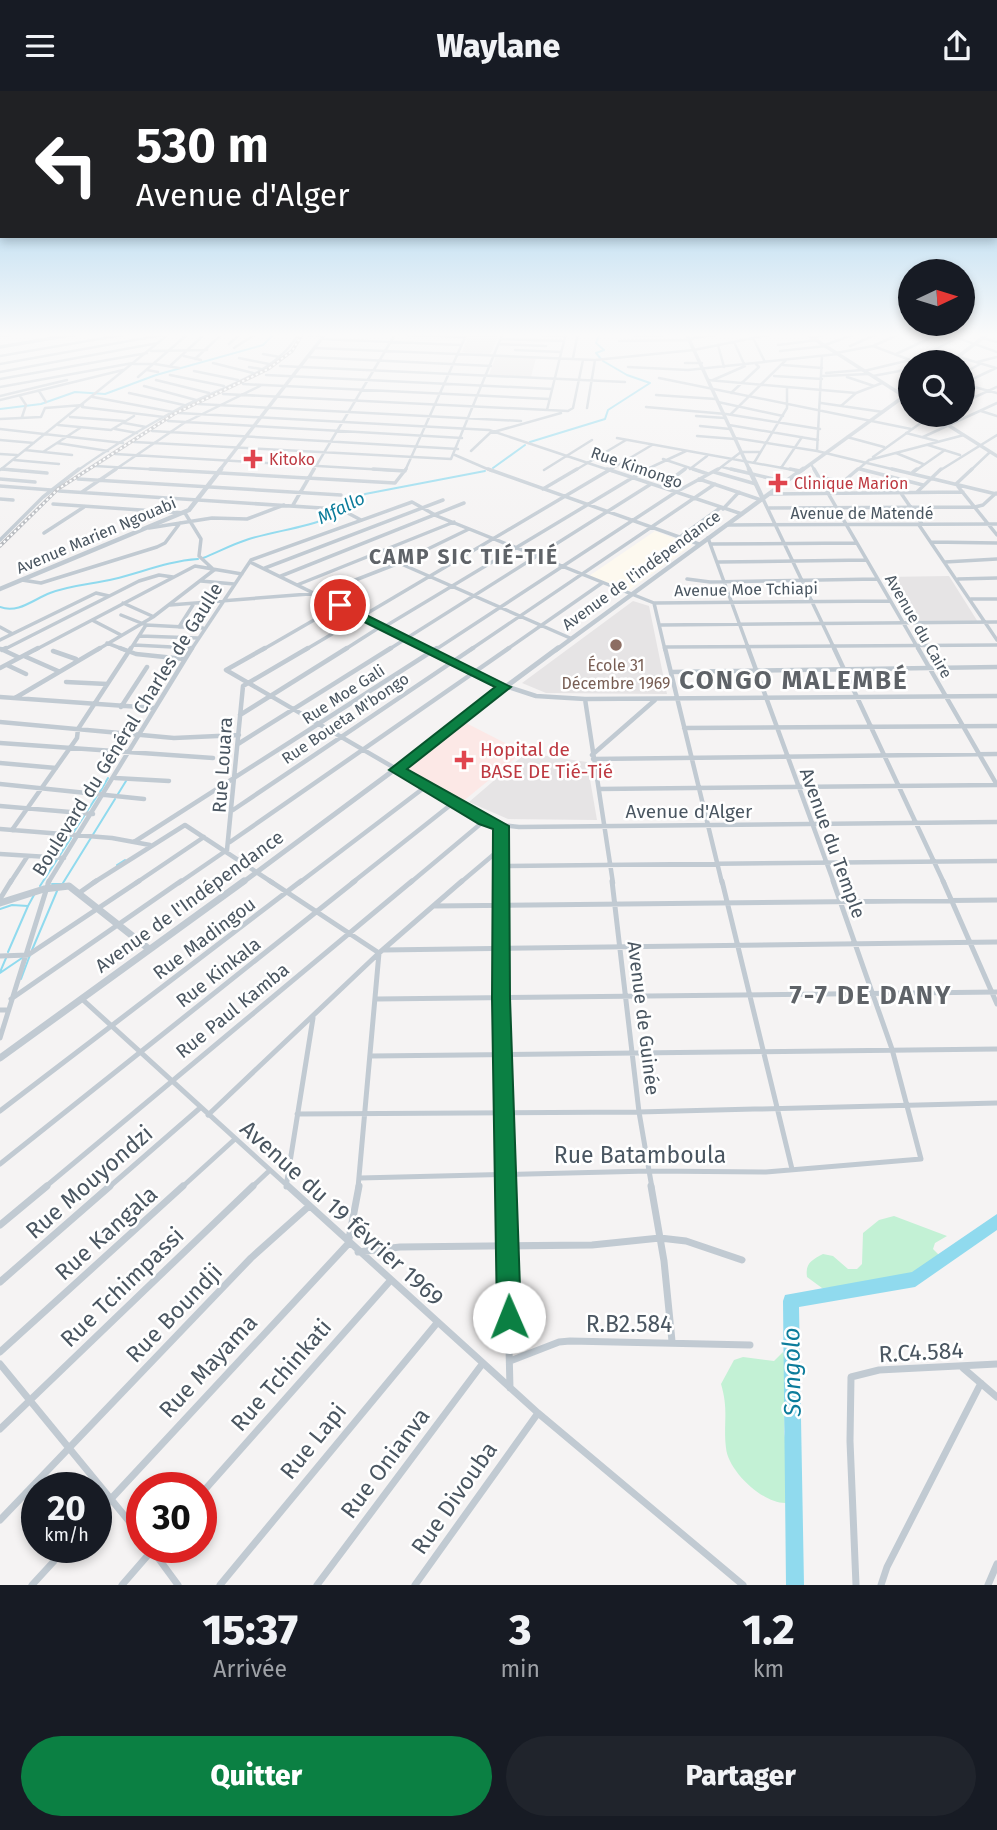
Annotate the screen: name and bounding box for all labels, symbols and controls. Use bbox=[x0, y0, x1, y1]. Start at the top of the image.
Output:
icon: menu bbox=[21, 27, 59, 65]
text: Waylane bbox=[437, 27, 560, 65]
icon: share bbox=[938, 27, 976, 65]
text: 530 m bbox=[136, 116, 269, 175]
icon: left bbox=[21, 119, 112, 210]
text: Avenue d'Alger bbox=[136, 176, 350, 214]
north arrow bbox=[898, 259, 975, 336]
map controls bbox=[898, 259, 975, 427]
button: search bbox=[898, 350, 975, 427]
street label: Rue Kimongo bbox=[588, 443, 685, 492]
marker: Kitoko bbox=[243, 449, 263, 469]
place label: Kitoko bbox=[269, 450, 315, 469]
marker: Clinique Marion bbox=[768, 473, 788, 493]
place label: Clinique Marion bbox=[794, 474, 908, 493]
water label: Mfallo bbox=[313, 487, 369, 529]
street label: Avenue Marien Ngouabi bbox=[13, 493, 179, 578]
street label: Avenue de Matendé bbox=[791, 504, 933, 523]
street label: Avenue de l'indépendance bbox=[558, 506, 724, 634]
district label: CAMP SIC TIÉ-TIÉ bbox=[369, 543, 559, 570]
street label: Avenue du Caire bbox=[881, 571, 956, 682]
pin bbox=[310, 575, 370, 635]
street label: Boulevard du Général Charles de Gaulle bbox=[27, 578, 228, 880]
street label: Avenue Moe Tchiapi bbox=[674, 579, 818, 600]
icon: arrive bbox=[321, 586, 359, 624]
marker: École 31 Décembre 1969 bbox=[608, 637, 624, 653]
place label: École 31 Décembre 1969 bbox=[562, 655, 670, 693]
street label: Rue Moe Gali bbox=[298, 661, 388, 728]
district label: CONGO MALEMBÉ bbox=[679, 664, 909, 696]
street label: Rue Boueta M'bongo bbox=[278, 669, 412, 768]
street label: Rue Louara bbox=[208, 716, 237, 814]
place label: Hopital de BASE DE Tié-Tié bbox=[480, 738, 613, 783]
marker: Hopital de BASE DE Tié-Tié bbox=[454, 750, 474, 770]
street label: Avenue du Temple bbox=[795, 765, 870, 921]
street label: Avenue d'Alger bbox=[626, 800, 753, 823]
street label: Avenue de l'Indépendance bbox=[91, 825, 288, 978]
street label: Rue Madingou bbox=[148, 892, 260, 984]
street label: Rue Kinkala bbox=[171, 932, 265, 1013]
street label: Avenue de Guinée bbox=[623, 940, 664, 1096]
street label: Rue Paul Kamba bbox=[171, 958, 294, 1063]
district label: 7-7 DE DANY bbox=[790, 980, 952, 1011]
street label: Avenue du 19 février 1969 bbox=[235, 1114, 449, 1312]
street label: Rue Mouyondzi bbox=[20, 1119, 158, 1245]
street label: Rue Batamboula bbox=[554, 1141, 726, 1169]
street label: Rue Kangala bbox=[49, 1180, 163, 1286]
street label: Rue Tchimpassi bbox=[54, 1221, 190, 1353]
street label: Rue Boundji bbox=[120, 1258, 228, 1368]
position arrow bbox=[472, 1280, 546, 1354]
street label: Rue Mayama bbox=[153, 1308, 263, 1424]
street label: R.B2.584 bbox=[586, 1310, 672, 1338]
street label: Rue Tchinkati bbox=[225, 1313, 337, 1437]
water label: Songolo bbox=[777, 1327, 807, 1418]
street label: R.C4.584 bbox=[878, 1336, 964, 1368]
street label: Rue Lapi bbox=[274, 1397, 352, 1485]
street label: Rue Onianva bbox=[334, 1402, 436, 1524]
street label: Rue Divouba bbox=[405, 1436, 503, 1560]
speed limit sign: 30 bbox=[126, 1472, 217, 1563]
text: 20 bbox=[47, 1487, 86, 1529]
text: km/h bbox=[44, 1524, 89, 1546]
text: 15:37 bbox=[202, 1605, 298, 1655]
text: 3 bbox=[509, 1605, 531, 1655]
text: 1.2 bbox=[743, 1605, 794, 1655]
text: Arrivée bbox=[213, 1655, 287, 1683]
text: min bbox=[500, 1655, 540, 1683]
text: km bbox=[753, 1655, 784, 1683]
button: Quitter bbox=[21, 1736, 492, 1816]
button: Partager bbox=[506, 1736, 976, 1816]

